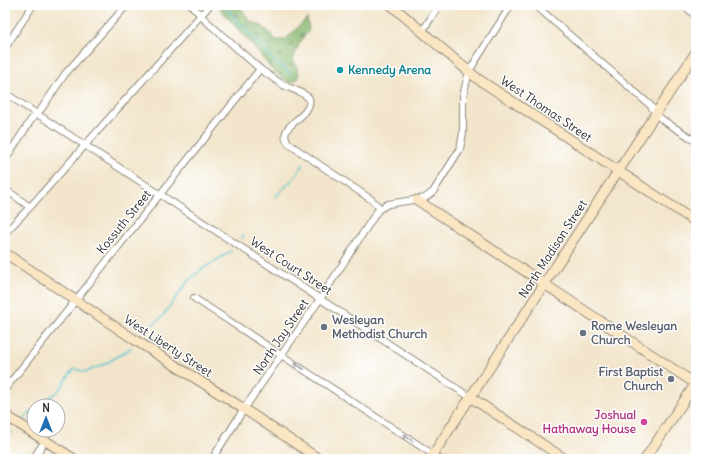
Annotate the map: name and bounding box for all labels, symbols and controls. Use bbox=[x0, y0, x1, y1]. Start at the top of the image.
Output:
place label: Kennedy Arena bbox=[348, 62, 431, 78]
marker: Kennedy Arena bbox=[335, 65, 345, 75]
street label: West Thomas Street bbox=[498, 72, 595, 145]
street label: Kossuth Street bbox=[93, 187, 154, 257]
street label: North Madison Street bbox=[515, 197, 590, 301]
street label: West Court Street bbox=[247, 234, 335, 298]
street label: North Jay Street bbox=[250, 296, 311, 377]
street label: West Liberty Street bbox=[121, 311, 215, 380]
place label: Wesleyan Methodist Church bbox=[332, 312, 428, 341]
place label: Rome Wesleyan Church bbox=[591, 318, 677, 347]
marker: Wesleyan Methodist Church bbox=[319, 322, 329, 332]
marker: Rome Wesleyan Church bbox=[578, 328, 588, 338]
one-way arrow bbox=[294, 362, 305, 370]
place label: First Baptist Church bbox=[599, 364, 664, 393]
marker: First Baptist Church bbox=[666, 374, 676, 384]
north arrow bbox=[26, 398, 66, 438]
text: N bbox=[42, 401, 50, 415]
place label: Joshual Hathaway House bbox=[543, 407, 637, 437]
marker: Joshual Hathaway House bbox=[639, 417, 649, 427]
one-way arrow bbox=[402, 433, 414, 441]

